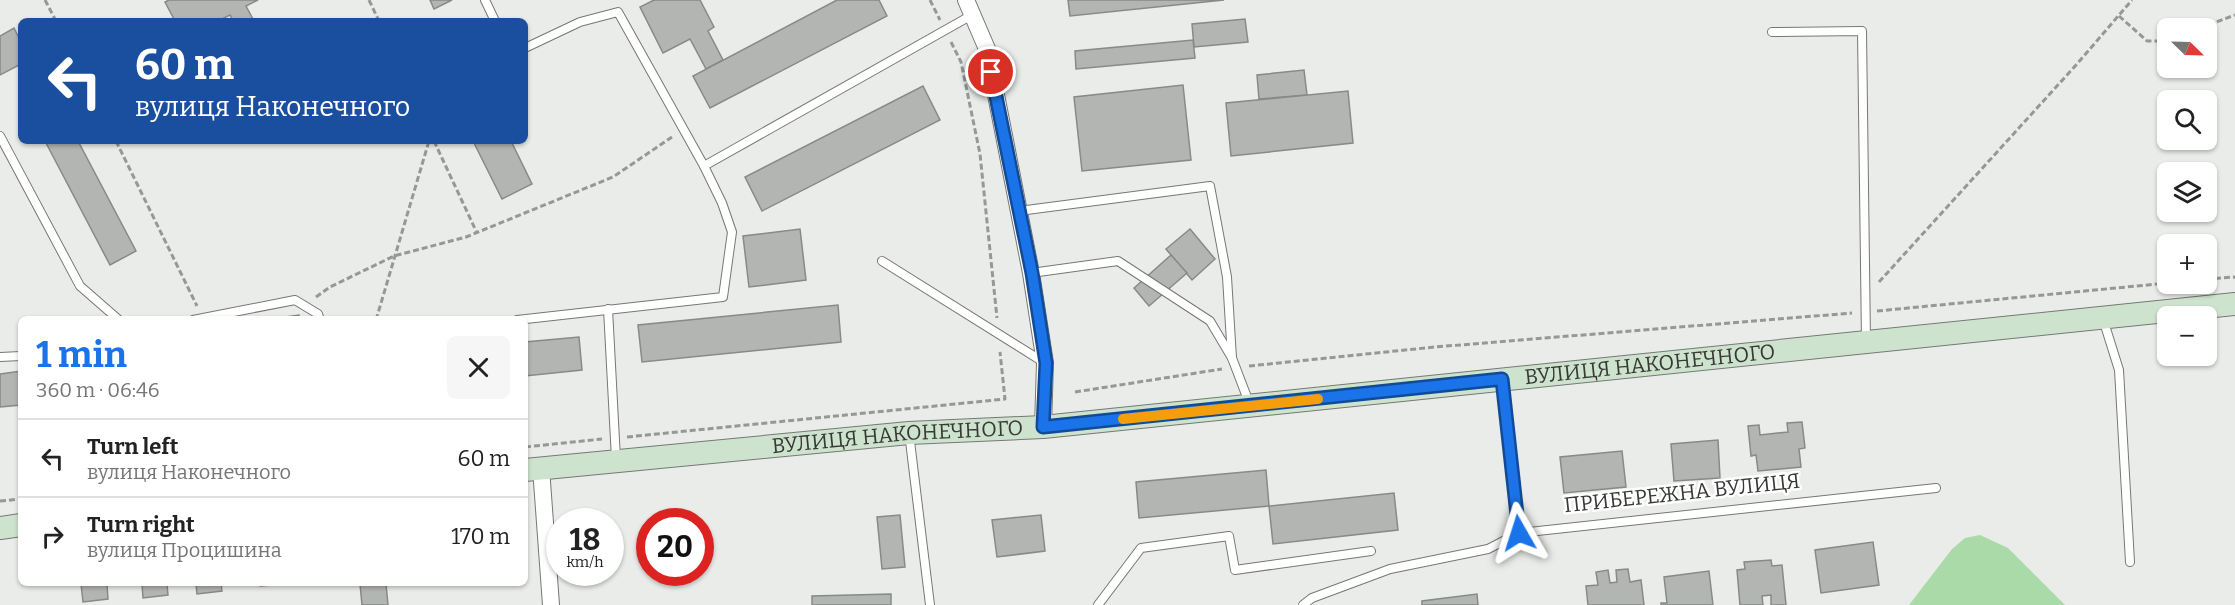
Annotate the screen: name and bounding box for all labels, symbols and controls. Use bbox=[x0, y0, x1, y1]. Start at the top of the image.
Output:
north arrow bbox=[2157, 18, 2217, 78]
map controls bbox=[2157, 18, 2217, 366]
text: 60 m bbox=[135, 40, 234, 90]
icon: left bbox=[36, 42, 114, 120]
pin bbox=[965, 46, 1016, 97]
icon: arrive bbox=[974, 55, 1007, 88]
button: search bbox=[2157, 90, 2217, 150]
text: вулиця Наконечного bbox=[135, 91, 410, 123]
button: layers bbox=[2157, 162, 2217, 222]
button: + bbox=[2157, 234, 2217, 294]
button: − bbox=[2157, 306, 2217, 366]
text: 1 min bbox=[36, 333, 127, 377]
button: close bbox=[447, 336, 510, 399]
street label: ВУЛИЦЯ НАКОНЕЧНОГО bbox=[1523, 339, 1777, 390]
text: 360 m · 06:46 bbox=[36, 378, 159, 402]
street label: ВУЛИЦЯ НАКОНЕЧНОГО bbox=[771, 415, 1024, 459]
text: Turn left bbox=[87, 433, 179, 460]
icon: left bbox=[36, 442, 69, 475]
text: 60 m bbox=[458, 445, 510, 472]
text: вулиця Наконечного bbox=[87, 460, 291, 484]
street label: ПРИБЕРЕЖНА ВУЛИЦЯ bbox=[1563, 468, 1801, 518]
position arrow bbox=[1487, 501, 1551, 565]
speed limit sign: 20 bbox=[636, 508, 714, 586]
text: Turn right bbox=[87, 511, 195, 538]
icon: right bbox=[36, 520, 69, 553]
text: 18 bbox=[569, 522, 601, 558]
text: 170 m bbox=[451, 523, 510, 550]
text: вулиця Процишина bbox=[87, 538, 282, 562]
text: km/h bbox=[566, 553, 604, 571]

